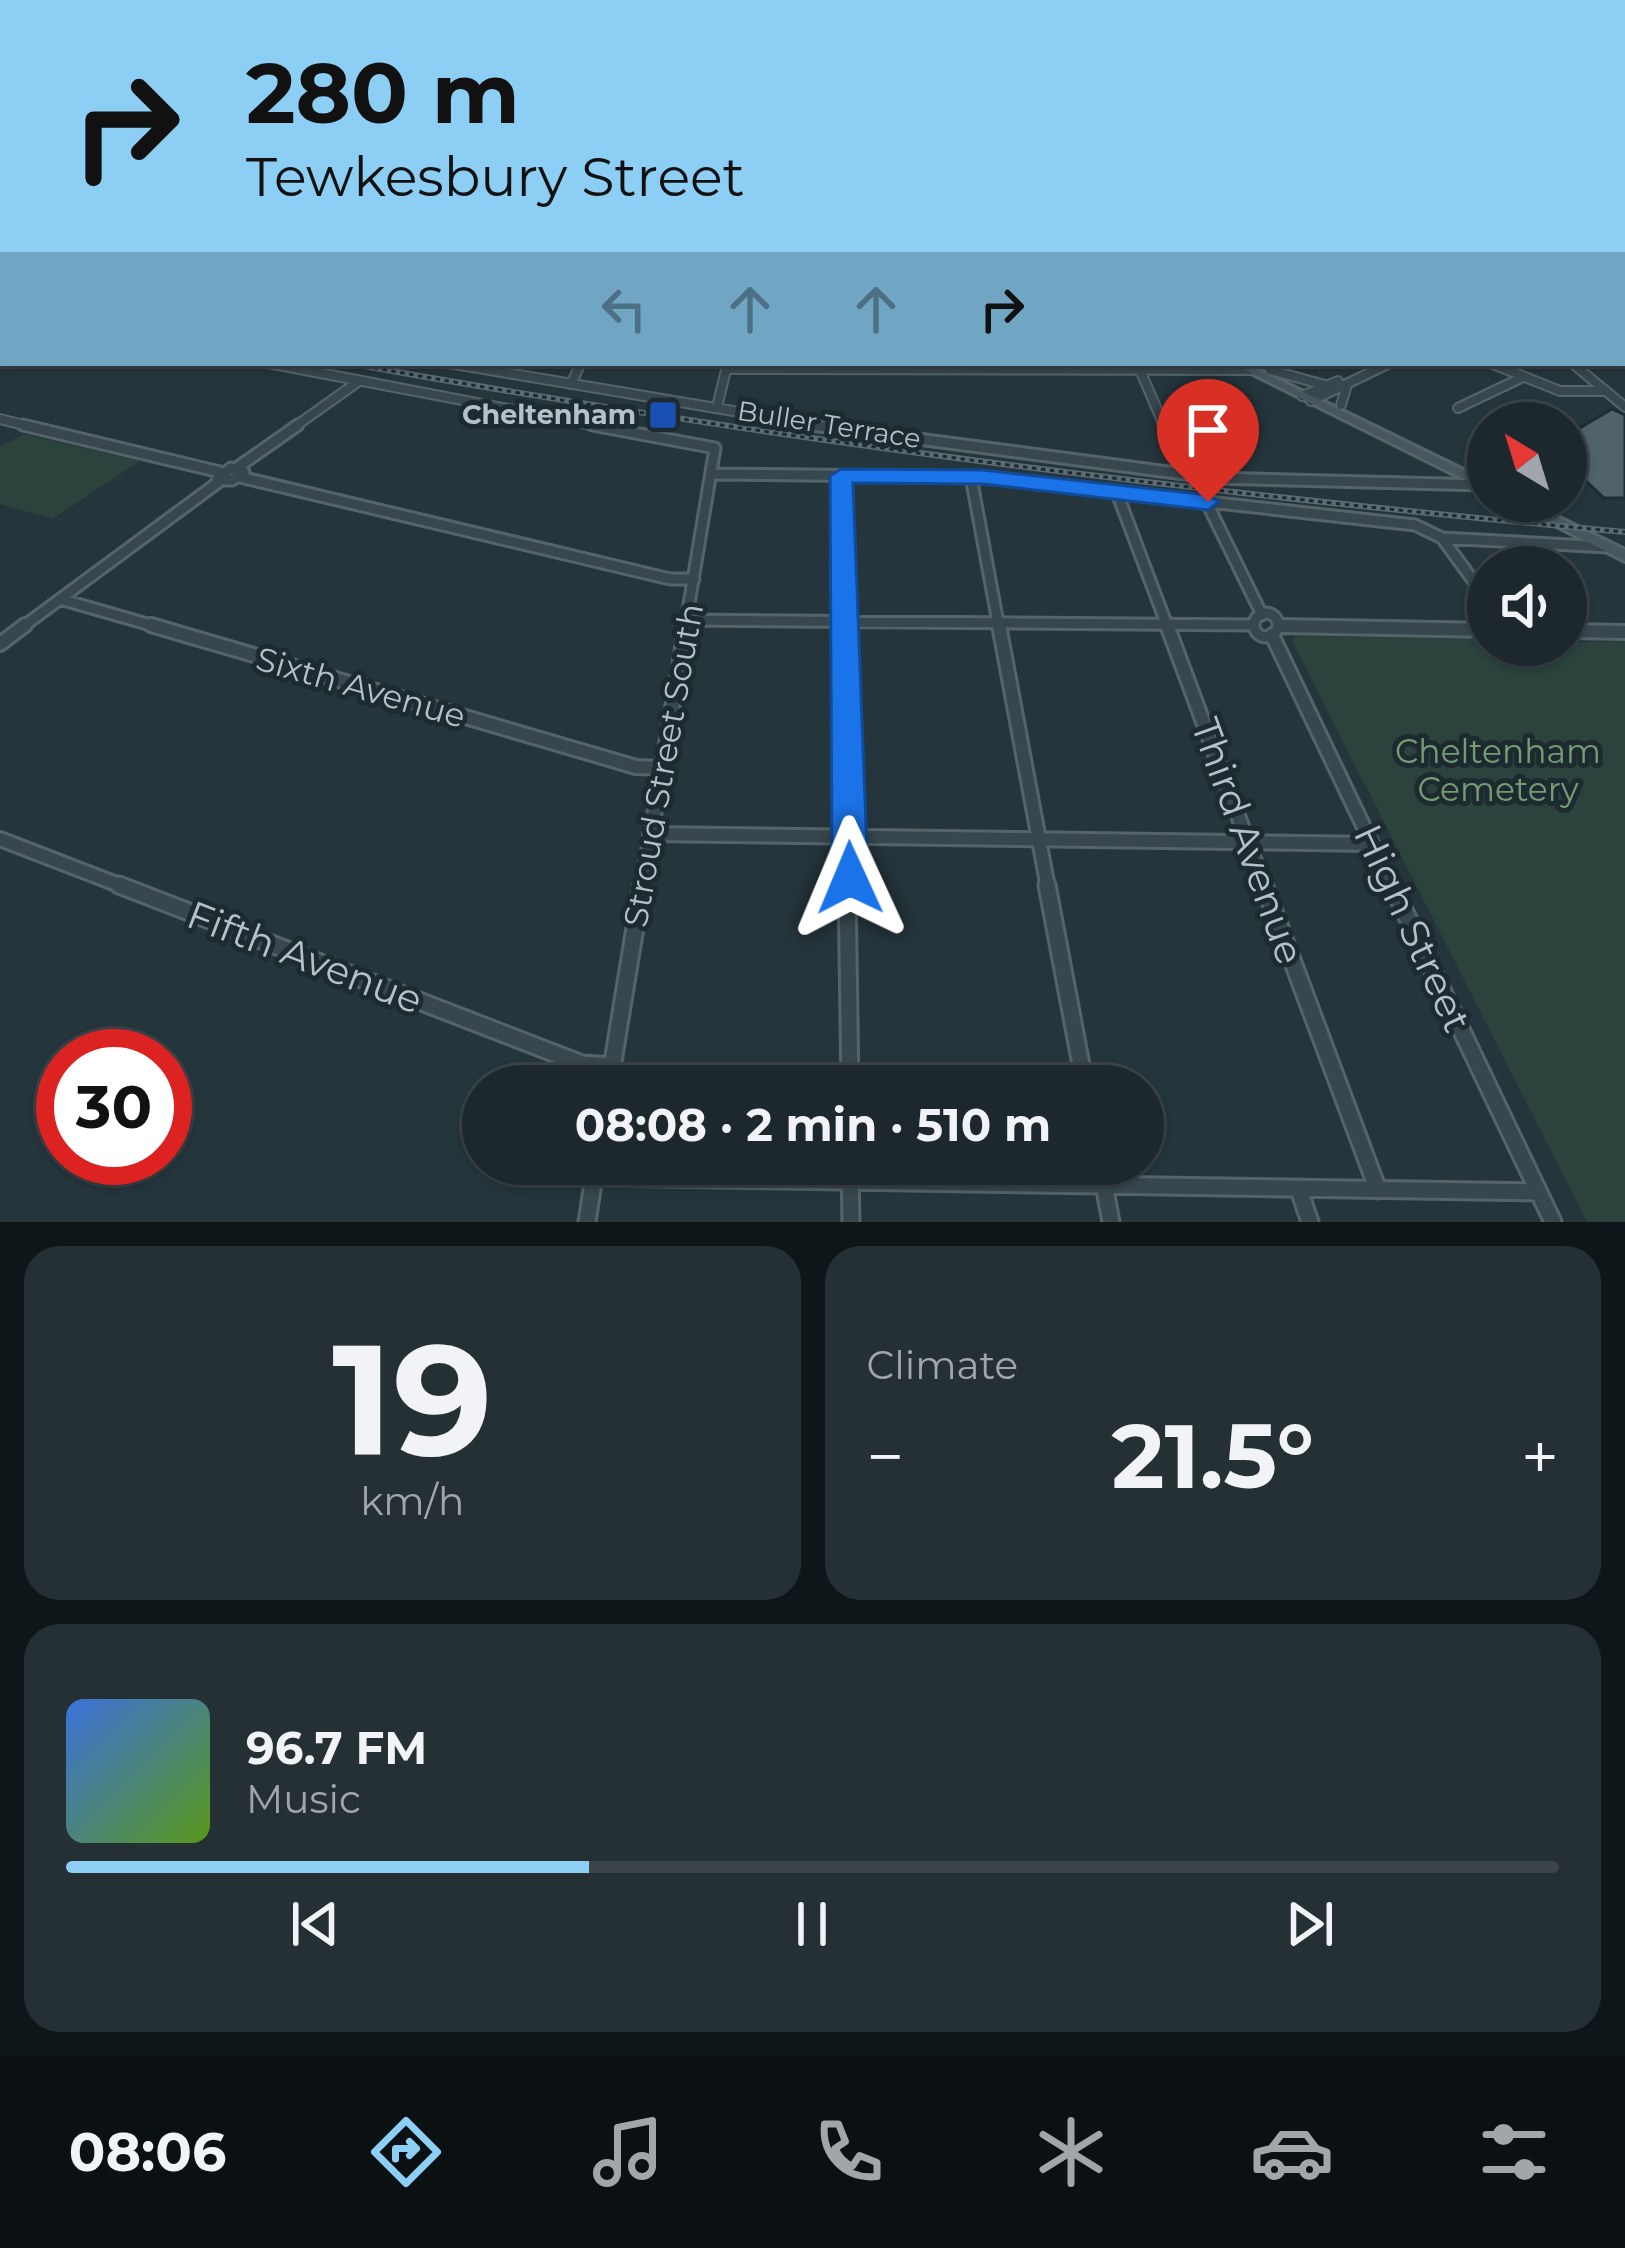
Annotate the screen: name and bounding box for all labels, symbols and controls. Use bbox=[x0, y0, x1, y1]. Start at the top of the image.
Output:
text: 280 m bbox=[246, 42, 520, 144]
icon: right bbox=[48, 48, 204, 204]
text: Tewkesbury Street bbox=[246, 144, 745, 210]
icon: left bbox=[591, 276, 657, 342]
icon: ahead bbox=[717, 276, 783, 342]
icon: ahead bbox=[843, 276, 909, 342]
icon: right bbox=[969, 276, 1035, 342]
pin bbox=[1157, 379, 1259, 502]
street label: Buller Terrace bbox=[735, 394, 923, 455]
icon: arrive bbox=[1175, 397, 1241, 463]
place label: Cheltenham bbox=[462, 398, 636, 431]
marker: Cheltenham bbox=[647, 399, 679, 431]
north arrow bbox=[1467, 402, 1587, 522]
map controls bbox=[1467, 402, 1587, 666]
button: sound bbox=[1467, 546, 1587, 666]
street label: Stroud Street South bbox=[615, 600, 711, 930]
street label: Sixth Avenue bbox=[252, 638, 470, 736]
street label: Third Avenue bbox=[1181, 711, 1315, 971]
park label: Cheltenham Cemetery bbox=[1395, 731, 1601, 809]
position arrow bbox=[787, 815, 913, 941]
street label: High Street bbox=[1344, 817, 1482, 1039]
street label: Fifth Avenue bbox=[181, 890, 429, 1024]
speed limit sign: 30 bbox=[36, 1029, 192, 1185]
text: 08:08 · 2 min · 510 m bbox=[575, 1097, 1051, 1152]
text: 19 bbox=[332, 1304, 493, 1494]
text: Climate bbox=[867, 1341, 1018, 1389]
text: 21.5° bbox=[1111, 1401, 1314, 1511]
text: − bbox=[867, 1416, 904, 1497]
text: + bbox=[1521, 1416, 1559, 1497]
text: km/h bbox=[360, 1477, 464, 1525]
text: 96.7 FM bbox=[246, 1720, 427, 1775]
text: Music bbox=[246, 1775, 361, 1823]
icon: previous bbox=[282, 1891, 348, 1957]
icon: pause bbox=[779, 1891, 845, 1957]
icon: next bbox=[1277, 1891, 1343, 1957]
icon: directions bbox=[364, 2110, 448, 2194]
icon: music bbox=[586, 2110, 670, 2194]
icon: phone bbox=[807, 2110, 891, 2194]
icon: climate bbox=[1029, 2110, 1113, 2194]
icon: car bbox=[1250, 2110, 1334, 2194]
icon: filters bbox=[1472, 2110, 1556, 2194]
text: 08:06 bbox=[69, 2119, 226, 2185]

